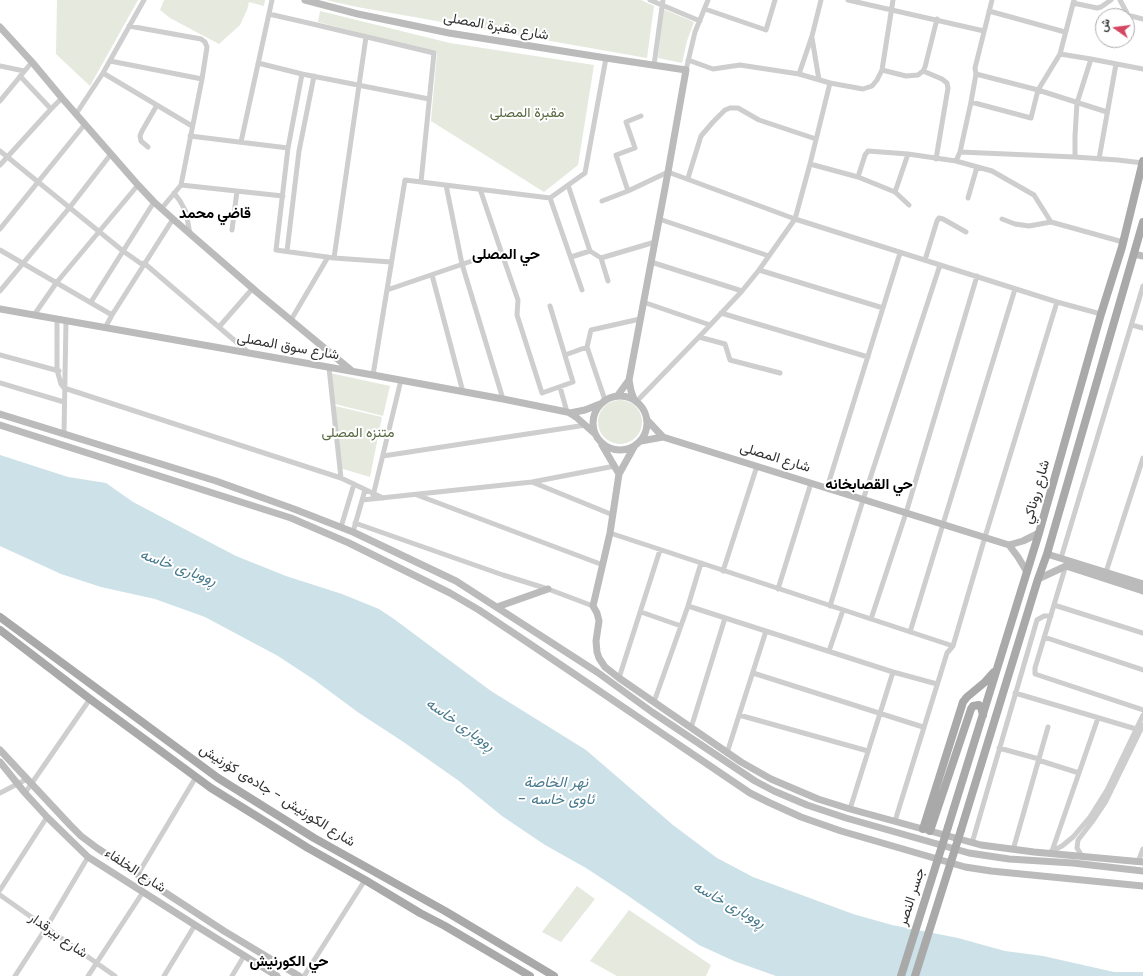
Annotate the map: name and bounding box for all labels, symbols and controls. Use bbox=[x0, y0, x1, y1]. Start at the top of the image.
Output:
north arrow bbox=[1095, 8, 1135, 48]
street label: شارع مقبرة المصلى bbox=[442, 9, 550, 45]
text: ش bbox=[1095, 17, 1114, 34]
park label: مقبرة المصلى bbox=[490, 105, 564, 121]
district label: قاضي محمد bbox=[179, 205, 251, 223]
district label: حي المصلى bbox=[472, 246, 540, 264]
street label: شارع سوق المصلى bbox=[236, 330, 340, 364]
park label: متنزه المصلى bbox=[322, 425, 394, 441]
street label: شارع المصلى bbox=[738, 439, 812, 477]
street label: شارع روناكي bbox=[1020, 458, 1054, 526]
district label: حي القصابخانه bbox=[825, 476, 913, 494]
water label: ڕووباری خاسە bbox=[137, 546, 219, 590]
water label: ڕووباری خاسە bbox=[422, 695, 498, 755]
street label: شارع الكورنيش - جادەی کۆرنیش bbox=[196, 741, 358, 851]
water label: نهر الخاصة - ئاوی خاسە bbox=[518, 774, 594, 809]
street label: شارع الخلفاء bbox=[101, 845, 169, 897]
street label: جسر النصر bbox=[895, 866, 929, 928]
water label: ڕووباری خاسە bbox=[689, 878, 769, 932]
street label: شارع بيرقدار bbox=[25, 910, 91, 962]
district label: حي الكورنيش bbox=[249, 953, 329, 971]

